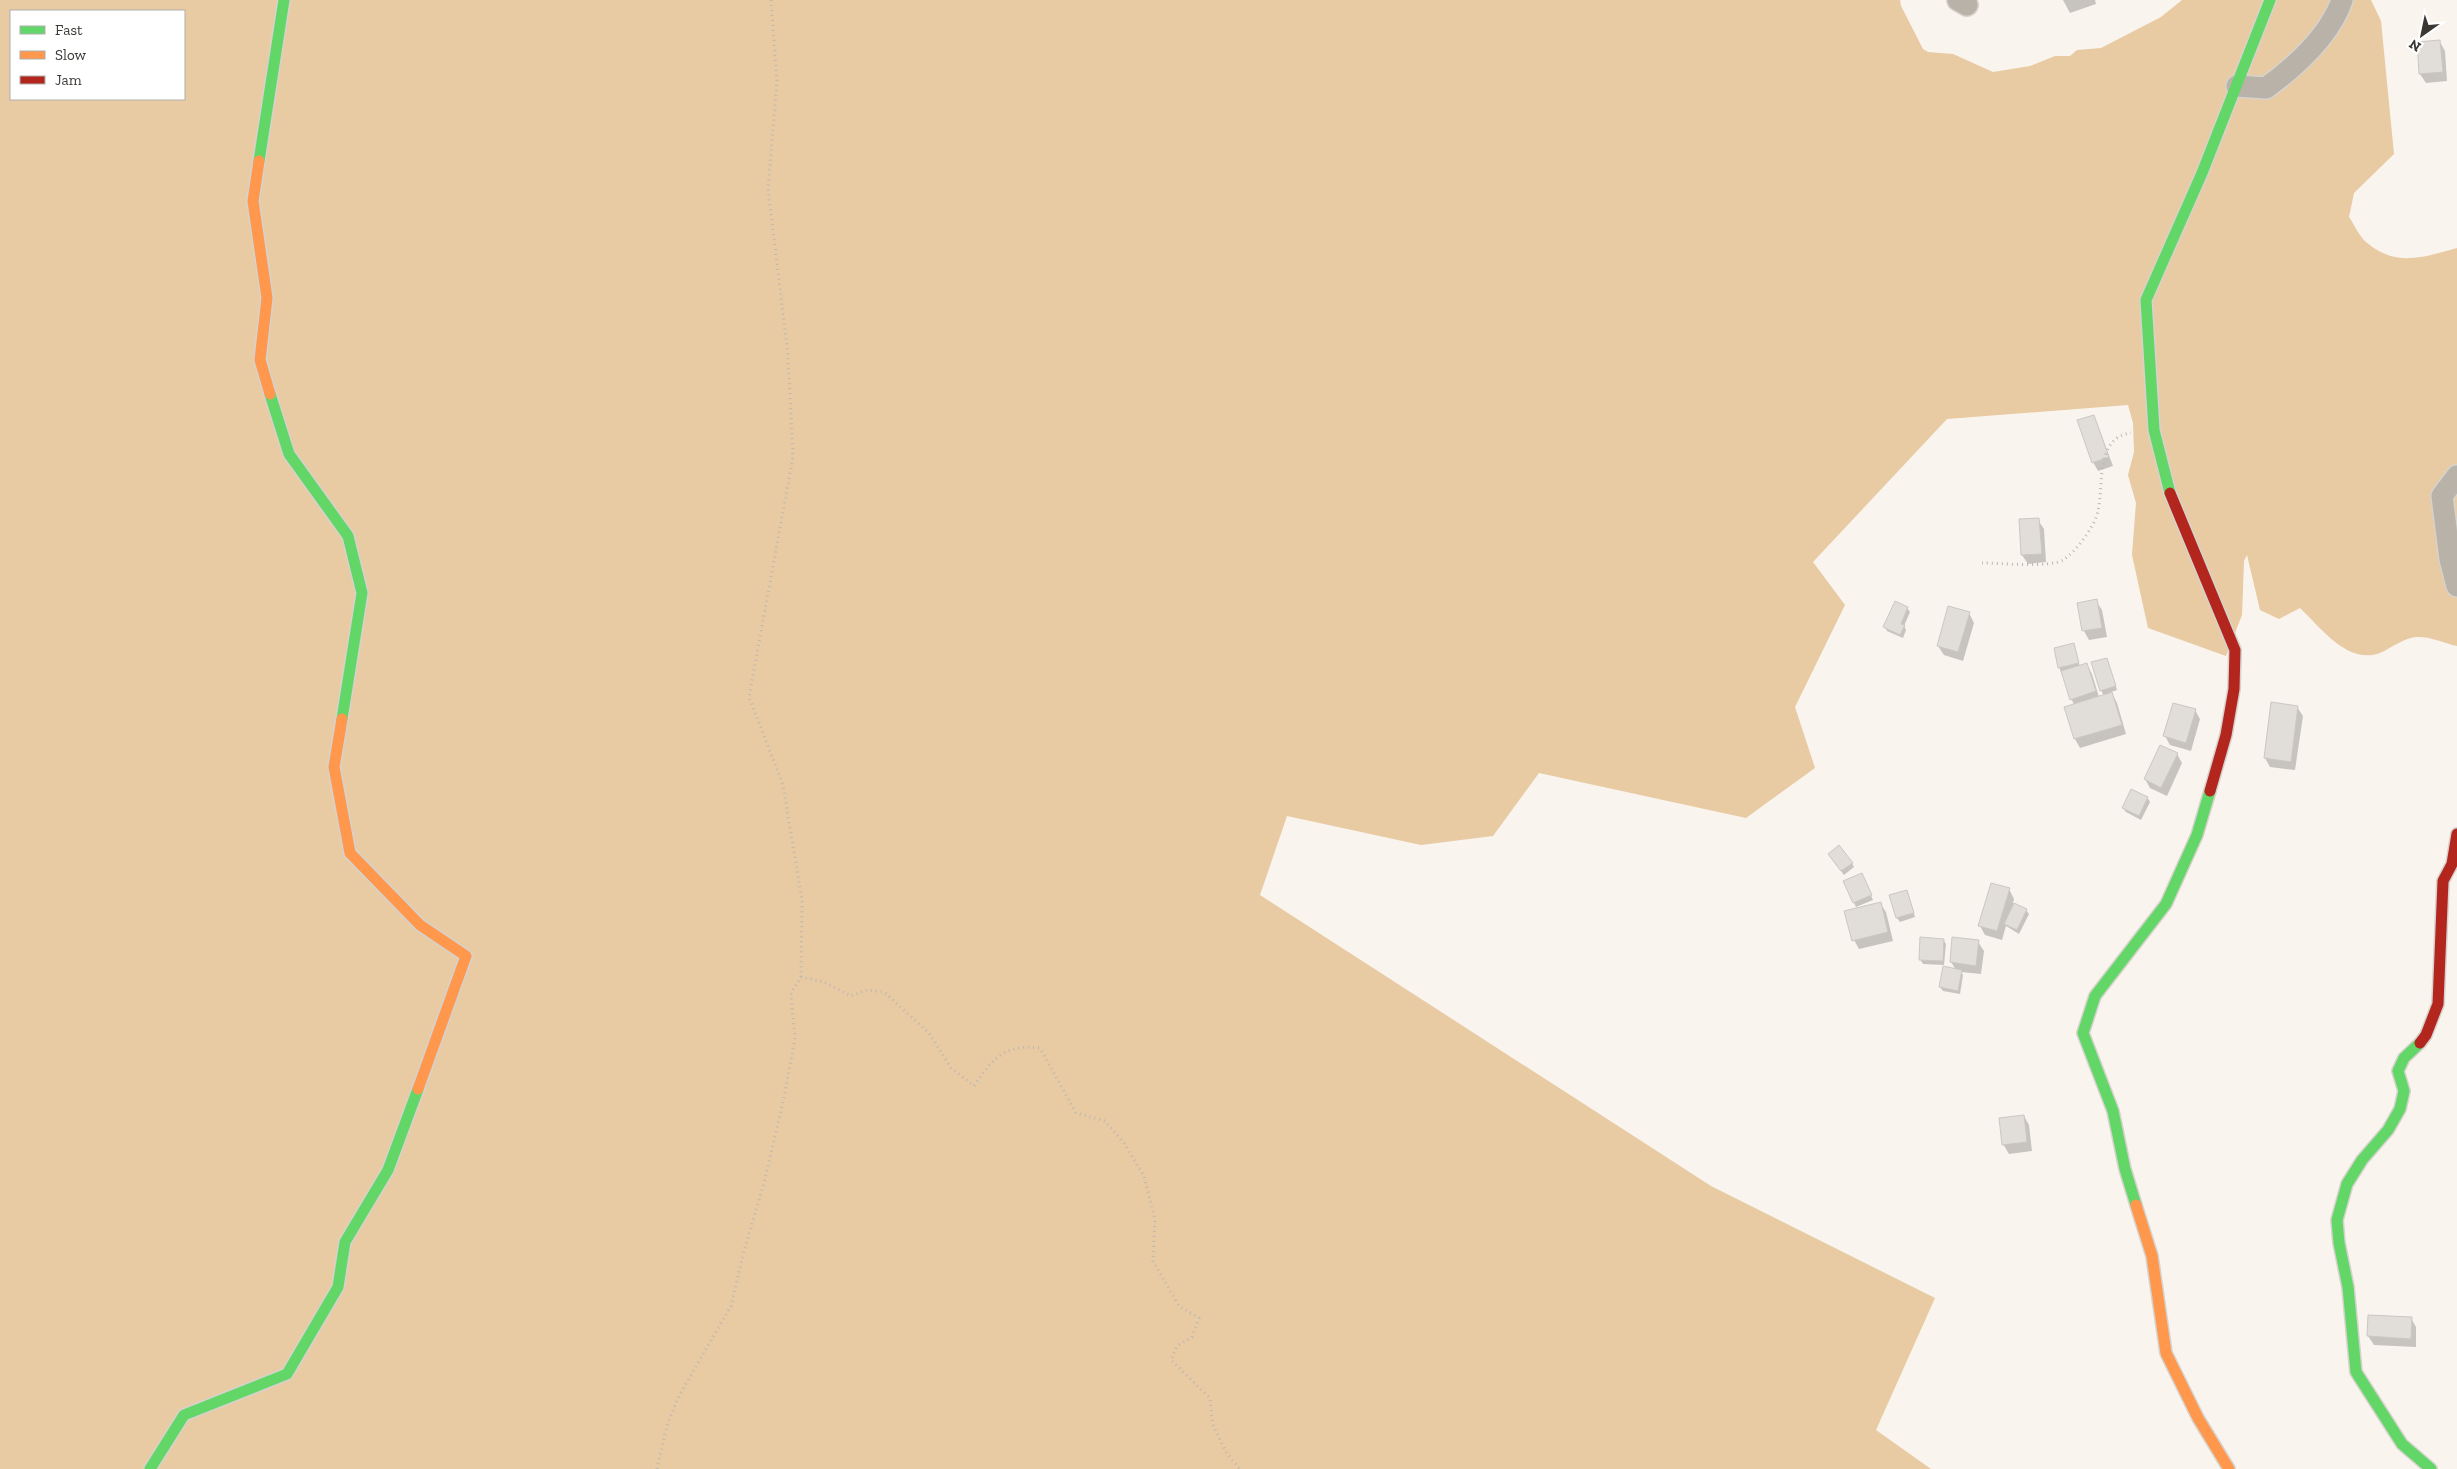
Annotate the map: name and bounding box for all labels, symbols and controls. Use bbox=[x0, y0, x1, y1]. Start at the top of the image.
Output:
legend bbox=[10, 10, 185, 100]
north arrow bbox=[2397, 10, 2447, 60]
text: Fast bbox=[55, 21, 83, 39]
text: N bbox=[2406, 35, 2424, 56]
text: Slow bbox=[55, 46, 87, 64]
text: Jam bbox=[55, 71, 82, 89]

